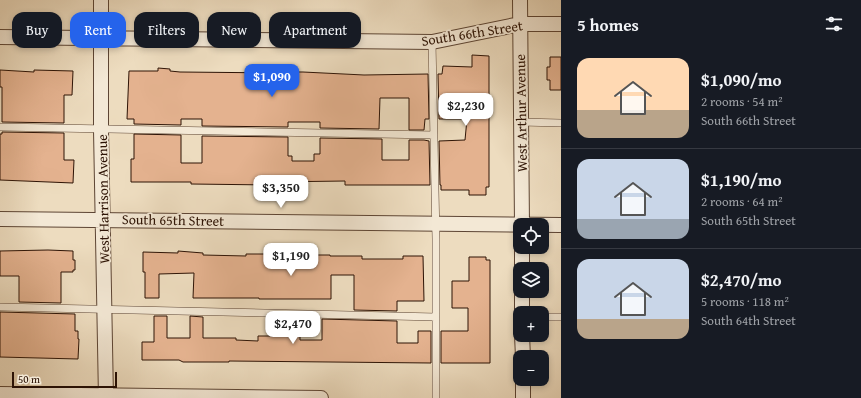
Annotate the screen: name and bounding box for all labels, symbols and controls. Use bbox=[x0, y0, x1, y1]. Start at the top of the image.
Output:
chip: Buy bbox=[12, 12, 62, 48]
chip: Rent bbox=[70, 12, 126, 48]
chip: Filters bbox=[134, 12, 199, 48]
chip: New bbox=[207, 12, 261, 48]
chip: Apartment bbox=[269, 12, 361, 48]
text: 5 homes bbox=[577, 12, 639, 37]
icon: filters bbox=[823, 13, 845, 35]
street label: South 66th Street bbox=[420, 15, 524, 51]
street label: West Arthur Avenue bbox=[510, 53, 532, 172]
pin: $1,090 bbox=[239, 64, 305, 98]
text: $1,090 bbox=[253, 67, 291, 86]
text: $1,090/mo bbox=[701, 67, 782, 92]
icon: home bbox=[609, 74, 657, 122]
text: 2 rooms · 54 m² bbox=[701, 92, 783, 111]
pin: $2,230 bbox=[433, 93, 499, 127]
text: $2,230 bbox=[447, 96, 485, 115]
text: South 66th Street bbox=[701, 111, 796, 130]
street label: West Harrison Avenue bbox=[92, 134, 114, 264]
text: $1,190/mo bbox=[701, 167, 782, 192]
pin: $3,350 bbox=[248, 175, 314, 209]
icon: home bbox=[609, 175, 657, 223]
text: $3,350 bbox=[262, 178, 300, 197]
text: 2 rooms · 64 m² bbox=[701, 192, 783, 211]
street label: South 65th Street bbox=[122, 209, 224, 231]
text: South 65th Street bbox=[701, 211, 796, 230]
map controls bbox=[513, 218, 549, 386]
button: locate bbox=[513, 218, 549, 254]
pin: $1,190 bbox=[258, 243, 324, 277]
text: $1,190 bbox=[272, 246, 310, 265]
button: layers bbox=[513, 262, 549, 298]
text: $2,470/mo bbox=[701, 267, 782, 292]
icon: home bbox=[609, 275, 657, 323]
text: 5 rooms · 118 m² bbox=[701, 292, 789, 311]
button: + bbox=[513, 306, 549, 342]
pin: $2,470 bbox=[260, 311, 326, 345]
text: South 64th Street bbox=[701, 311, 796, 330]
text: $2,470 bbox=[274, 314, 312, 333]
button: − bbox=[513, 350, 549, 386]
scale bar bbox=[12, 370, 117, 389]
text: 50 m bbox=[18, 371, 40, 387]

